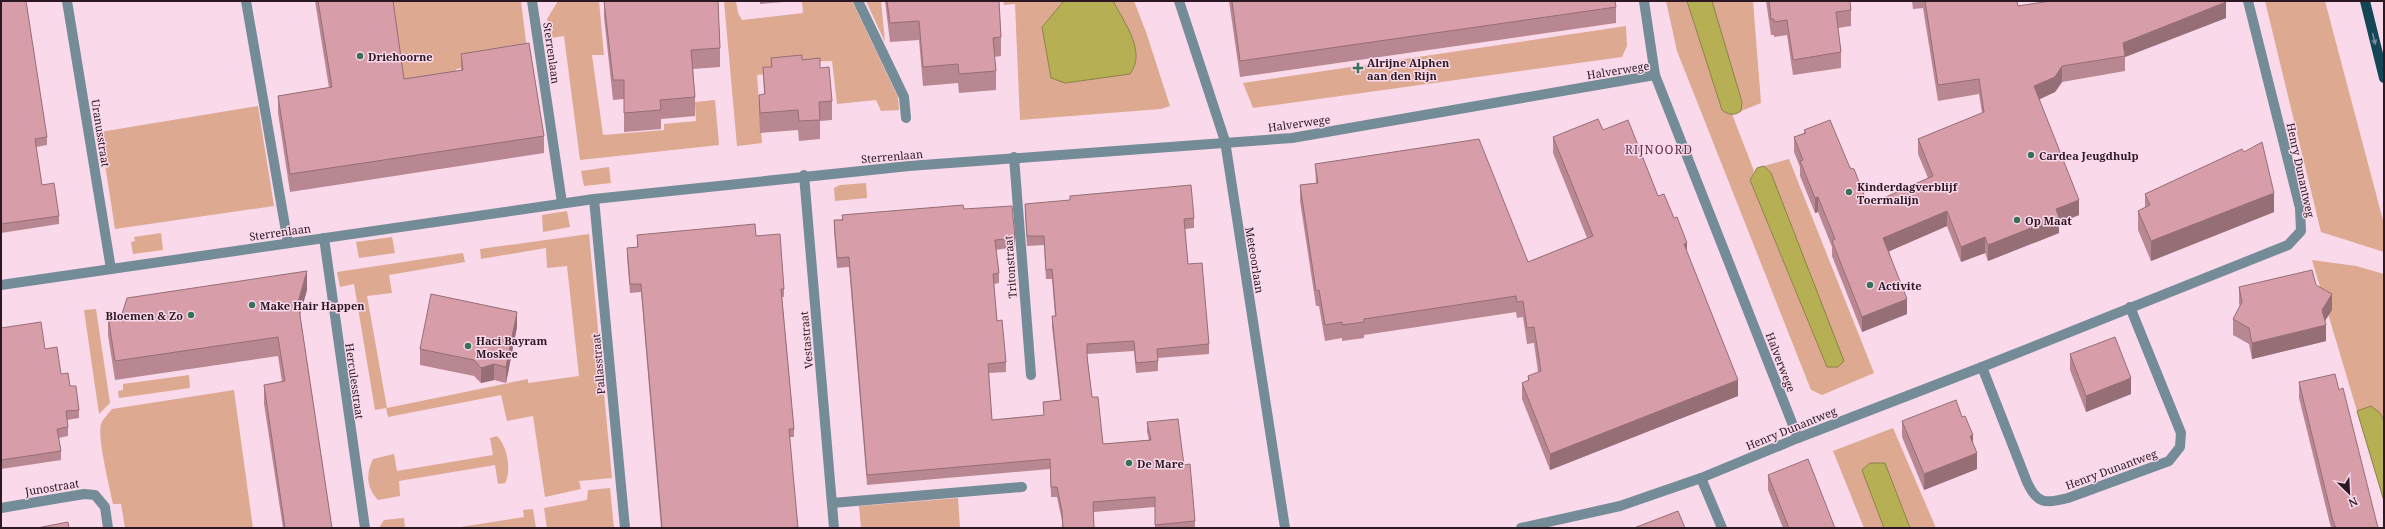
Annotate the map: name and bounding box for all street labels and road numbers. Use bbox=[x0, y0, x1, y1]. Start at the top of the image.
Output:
street label: Sterrenlaan bbox=[540, 21, 564, 85]
street label: Halverwege bbox=[1586, 58, 1650, 82]
street label: Uranusstraat bbox=[88, 98, 114, 168]
street label: Halverwege bbox=[1267, 111, 1331, 135]
street label: Henry Dunantweg bbox=[2284, 121, 2318, 219]
street label: Sterrenlaan bbox=[860, 146, 924, 166]
street label: Sterrenlaan bbox=[248, 220, 312, 244]
street label: Meteoorlaan bbox=[1242, 226, 1268, 294]
street label: Tritonstraat bbox=[1000, 235, 1020, 299]
street label: Vestastraat bbox=[796, 310, 816, 369]
street label: Halverwege bbox=[1763, 330, 1799, 394]
street label: Pallasstraat bbox=[588, 333, 608, 395]
street label: Herculesstraat bbox=[342, 342, 368, 420]
street label: Henry Dunantweg bbox=[1743, 403, 1839, 453]
street label: Henry Dunantweg bbox=[2063, 445, 2159, 493]
street label: Junostraat bbox=[23, 475, 80, 499]

